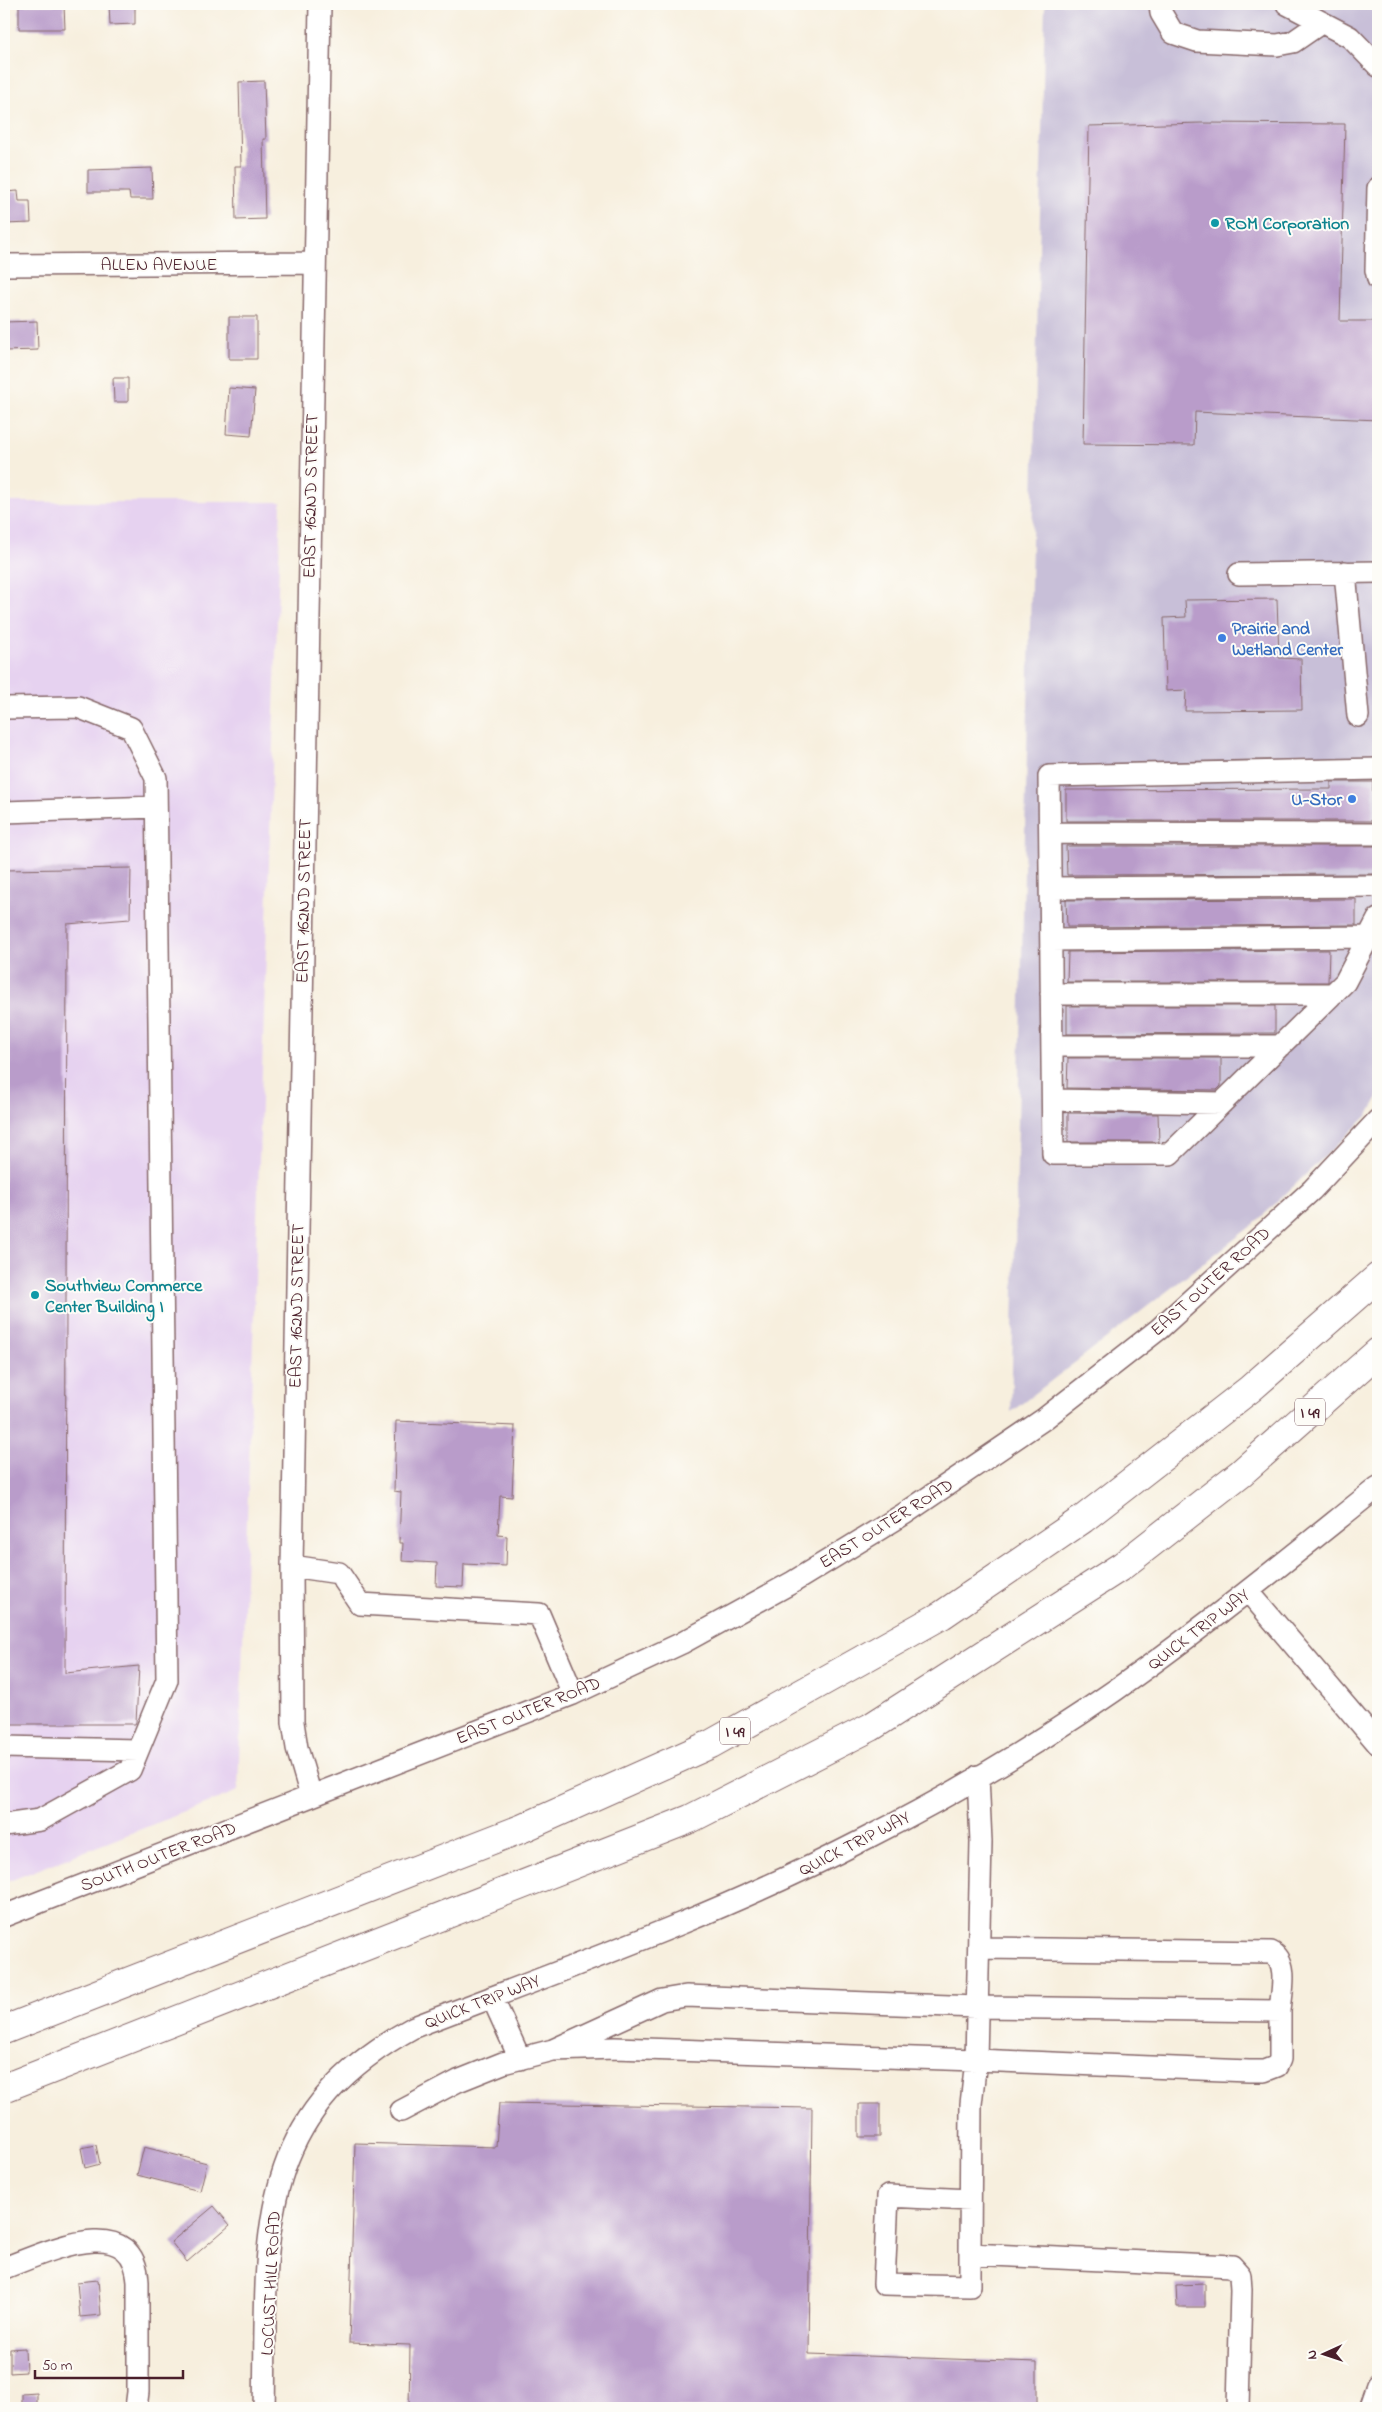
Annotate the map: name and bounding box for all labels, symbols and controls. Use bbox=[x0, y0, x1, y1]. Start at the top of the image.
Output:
place label: ROM Corporation bbox=[1225, 212, 1349, 238]
marker: ROM Corporation bbox=[1209, 217, 1221, 229]
street label: ALLEN AVENUE bbox=[101, 253, 218, 279]
street label: EAST 162ND STREET bbox=[298, 413, 326, 579]
place label: Prairie and Wetland Center bbox=[1232, 617, 1343, 664]
marker: Prairie and Wetland Center bbox=[1216, 632, 1228, 644]
place label: U-Stor bbox=[1291, 788, 1342, 814]
marker: U-Stor bbox=[1346, 793, 1358, 805]
street label: EAST 162ND STREET bbox=[291, 818, 319, 984]
street label: EAST OUTER ROAD bbox=[1146, 1221, 1277, 1344]
street label: EAST 162ND STREET bbox=[284, 1223, 312, 1389]
place label: Southview Commerce Center Building I bbox=[45, 1274, 203, 1322]
marker: Southview Commerce Center Building I bbox=[29, 1289, 41, 1301]
road number: I 49 bbox=[1295, 1398, 1325, 1425]
street label: EAST OUTER ROAD bbox=[815, 1473, 959, 1576]
street label: QUICK TRIP WAY bbox=[1143, 1583, 1256, 1678]
street label: EAST OUTER ROAD bbox=[453, 1671, 605, 1753]
road number: I 49 bbox=[720, 1718, 750, 1744]
street label: QUICK TRIP WAY bbox=[795, 1805, 916, 1884]
street label: SOUTH OUTER ROAD bbox=[77, 1816, 240, 1900]
street label: QUICK TRIP WAY bbox=[421, 1969, 545, 2037]
street label: LOCUST HILL ROAD bbox=[255, 2210, 289, 2356]
north arrow bbox=[1300, 2330, 1350, 2380]
scale bar bbox=[35, 2347, 182, 2379]
text: N bbox=[1302, 2349, 1323, 2360]
text: 50 m bbox=[42, 2355, 73, 2377]

